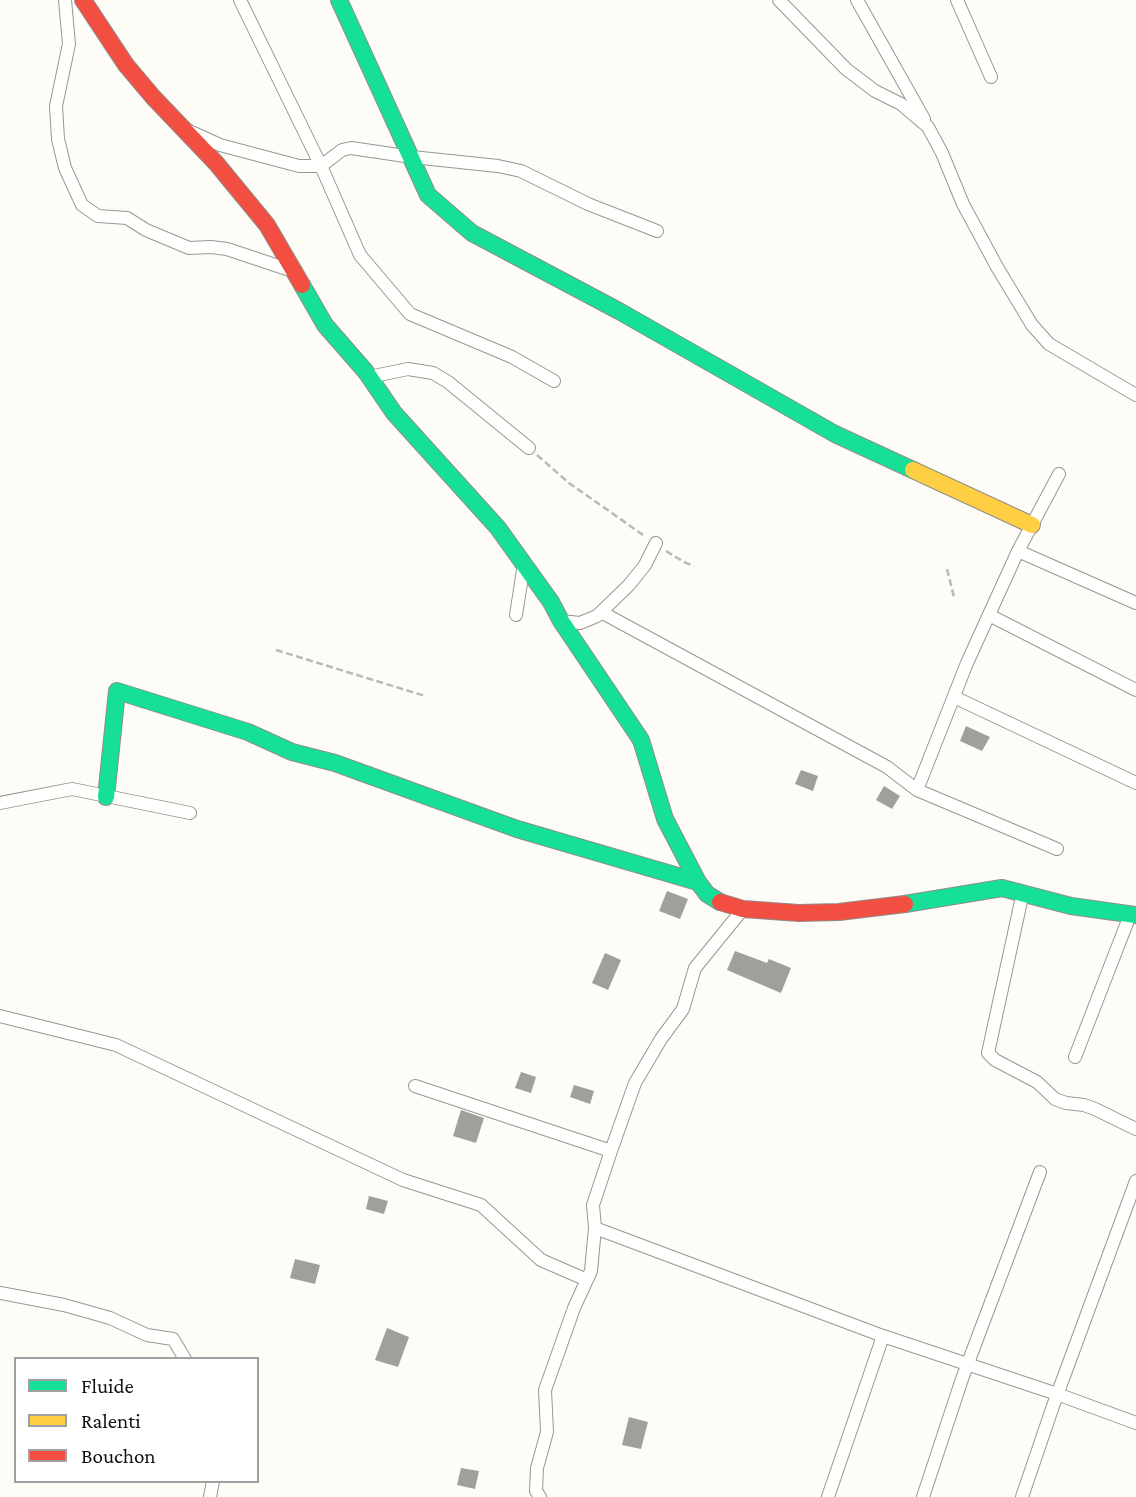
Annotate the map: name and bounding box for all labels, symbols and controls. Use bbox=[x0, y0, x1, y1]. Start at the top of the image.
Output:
legend bbox=[14, 1357, 259, 1483]
text: Fluide bbox=[81, 1374, 134, 1398]
text: Ralenti bbox=[81, 1409, 141, 1433]
text: Bouchon bbox=[81, 1444, 156, 1468]

